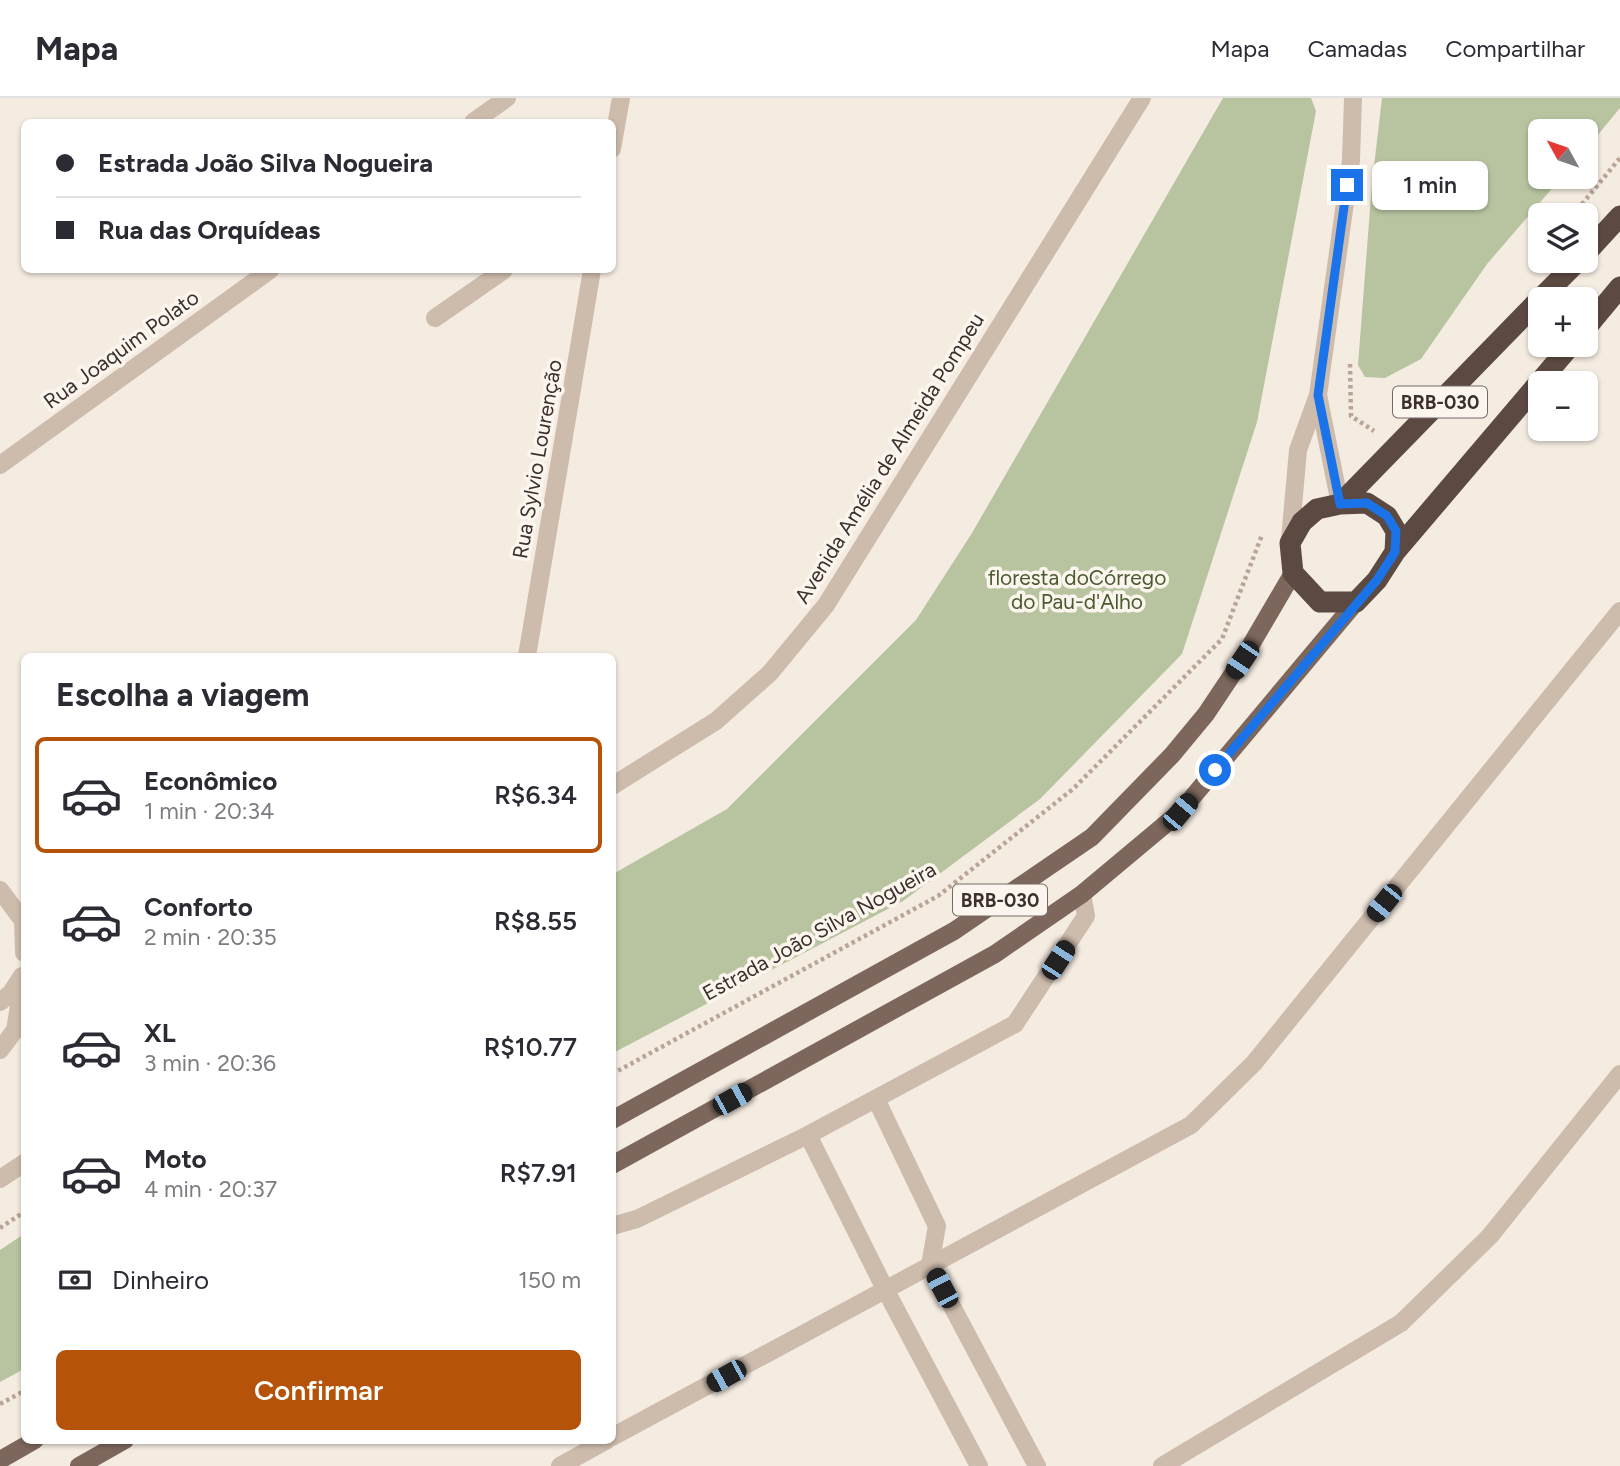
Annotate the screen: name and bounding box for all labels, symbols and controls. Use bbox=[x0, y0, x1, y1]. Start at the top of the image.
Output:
text: Mapa bbox=[35, 29, 118, 68]
text: Mapa bbox=[1210, 34, 1269, 63]
text: Camadas bbox=[1307, 34, 1407, 63]
text: Compartilhar bbox=[1445, 34, 1585, 63]
north arrow bbox=[1528, 119, 1598, 189]
map controls bbox=[1528, 119, 1598, 441]
text: Estrada João Silva Nogueira bbox=[98, 147, 433, 179]
callout: 1 min bbox=[1372, 160, 1487, 210]
route end bbox=[1331, 169, 1363, 201]
text: 1 min bbox=[1403, 171, 1457, 199]
button: layers bbox=[1528, 203, 1598, 273]
text: Rua das Orquídeas bbox=[98, 214, 320, 246]
street label: Rua Joaquim Polato bbox=[39, 284, 203, 414]
button: + bbox=[1528, 287, 1598, 357]
street label: Avenida Amélia de Almeida Pompeu bbox=[789, 308, 989, 608]
street label: Rua Sylvio Lourenção bbox=[507, 357, 567, 561]
button: − bbox=[1528, 371, 1598, 441]
road number: BRB-030 bbox=[1393, 386, 1487, 418]
park label: floresta doCórrego do Pau-d'Alho bbox=[988, 565, 1166, 614]
car bbox=[1222, 637, 1263, 683]
text: Escolha a viagem bbox=[56, 676, 309, 714]
route start bbox=[1199, 754, 1231, 786]
icon: car bbox=[60, 764, 123, 827]
text: Econômico bbox=[144, 765, 277, 797]
text: R$6.34 bbox=[494, 779, 577, 811]
car bbox=[1159, 789, 1202, 835]
text: 1 min · 20:34 bbox=[144, 797, 274, 825]
street label: Estrada João Silva Nogueira bbox=[698, 856, 940, 1006]
car bbox=[1363, 880, 1406, 926]
road number: BRB-030 bbox=[953, 884, 1047, 916]
icon: car bbox=[60, 890, 123, 953]
text: Conforto bbox=[144, 891, 253, 923]
text: R$8.55 bbox=[494, 905, 577, 937]
text: 2 min · 20:35 bbox=[144, 923, 277, 951]
car bbox=[1038, 937, 1079, 983]
icon: car bbox=[60, 1016, 123, 1079]
text: XL bbox=[144, 1017, 176, 1049]
text: R$10.77 bbox=[484, 1031, 577, 1063]
text: 3 min · 20:36 bbox=[144, 1049, 276, 1077]
car bbox=[709, 1080, 756, 1118]
icon: car bbox=[60, 1142, 123, 1205]
text: Moto bbox=[144, 1143, 207, 1175]
text: R$7.91 bbox=[500, 1157, 577, 1189]
text: 4 min · 20:37 bbox=[144, 1175, 277, 1203]
icon: cash bbox=[56, 1261, 94, 1299]
text: Dinheiro bbox=[112, 1264, 209, 1296]
car bbox=[923, 1265, 962, 1311]
text: 150 m bbox=[518, 1266, 581, 1294]
button: Confirmar bbox=[56, 1350, 581, 1430]
car bbox=[703, 1357, 750, 1395]

